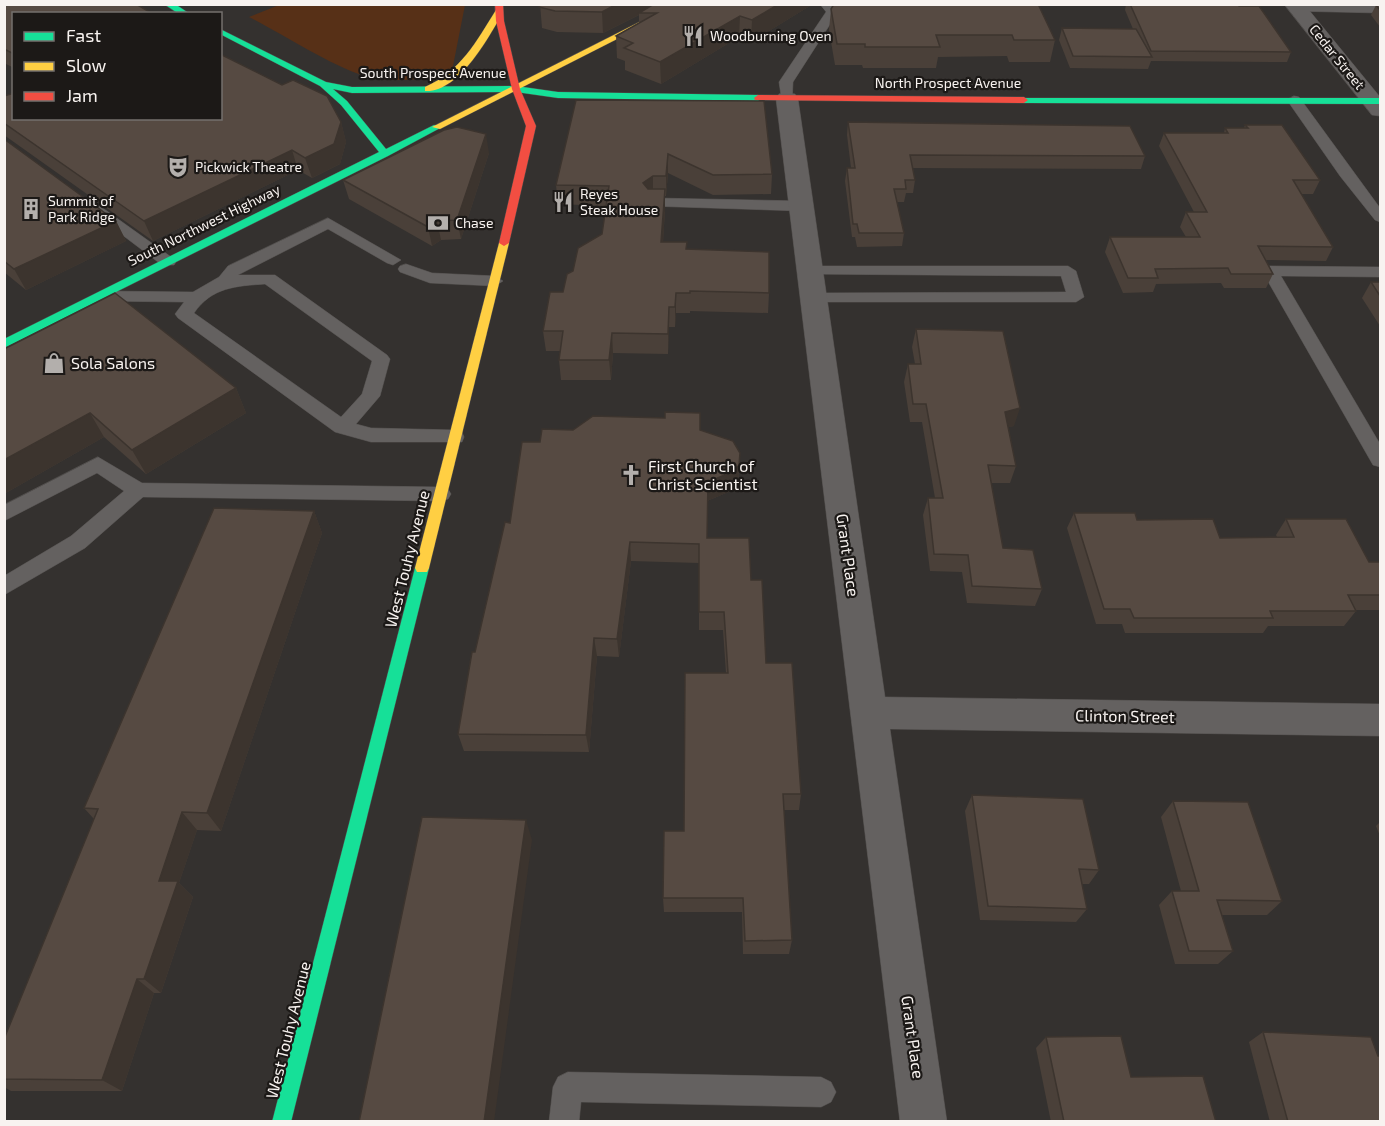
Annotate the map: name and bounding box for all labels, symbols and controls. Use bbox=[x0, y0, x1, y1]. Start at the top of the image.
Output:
legend bbox=[12, 12, 222, 120]
street label: Cedar Street bbox=[1306, 21, 1369, 93]
text: Fast bbox=[66, 24, 101, 46]
restaurant icon: Woodburning Oven bbox=[681, 24, 705, 48]
place label: Woodburning Oven bbox=[710, 27, 832, 44]
text: Slow bbox=[66, 54, 107, 76]
street label: South Prospect Avenue bbox=[360, 64, 506, 81]
street label: North Prospect Avenue bbox=[875, 74, 1021, 91]
text: Jam bbox=[66, 84, 98, 106]
theatre icon: Pickwick Theatre bbox=[166, 155, 190, 179]
place label: Pickwick Theatre bbox=[195, 158, 302, 175]
street label: South Northwest Highway bbox=[125, 180, 283, 269]
place label: Reyes Steak House bbox=[580, 185, 658, 218]
restaurant icon: Reyes Steak House bbox=[551, 190, 575, 214]
place label: Summit of Park Ridge bbox=[48, 192, 115, 225]
building icon: Summit of Park Ridge bbox=[19, 197, 43, 221]
bank icon: Chase bbox=[426, 211, 450, 235]
place label: Chase bbox=[455, 214, 493, 231]
shop icon: Sola Salons bbox=[42, 351, 66, 375]
place label: Sola Salons bbox=[71, 353, 155, 372]
place label: First Church of Christ Scientist bbox=[648, 456, 758, 493]
church icon: First Church of Christ Scientist bbox=[619, 463, 643, 487]
street label: West Touhy Avenue bbox=[380, 488, 433, 629]
street label: Grant Place bbox=[833, 512, 864, 598]
street label: Clinton Street bbox=[1075, 705, 1175, 726]
street label: West Touhy Avenue bbox=[261, 959, 314, 1100]
street label: Grant Place bbox=[898, 994, 929, 1080]

